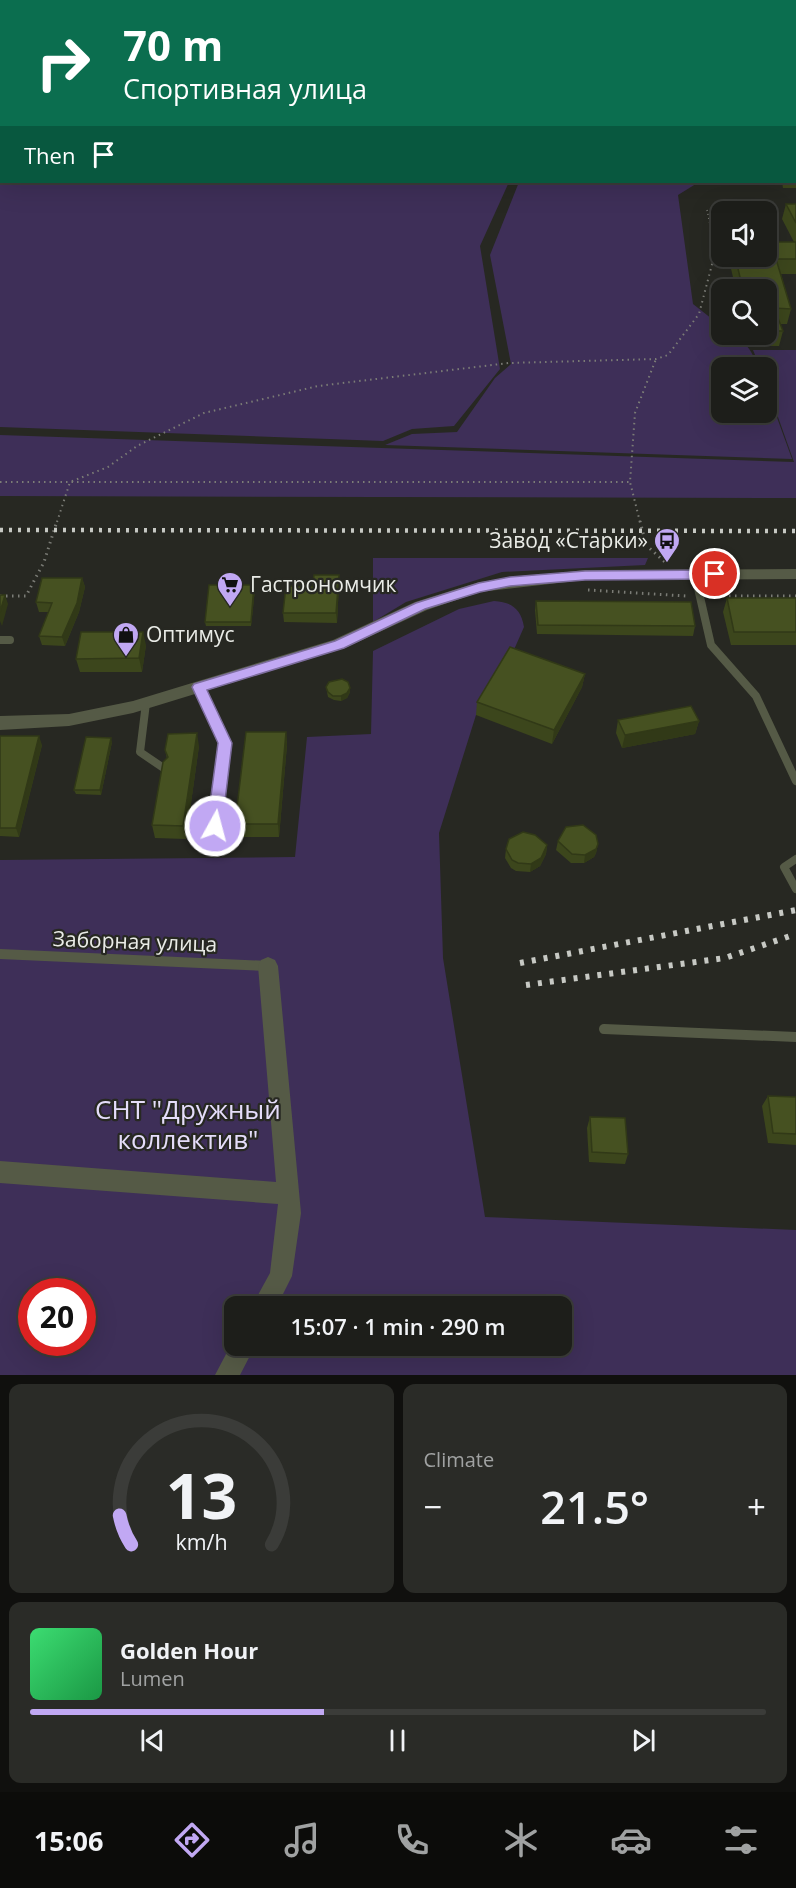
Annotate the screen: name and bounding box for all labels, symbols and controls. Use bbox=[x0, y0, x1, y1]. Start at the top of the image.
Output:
text: 70 m bbox=[123, 16, 223, 73]
icon: right bbox=[24, 24, 102, 102]
text: Спортивная улица bbox=[123, 70, 367, 107]
icon: arrive bbox=[87, 138, 120, 171]
text: Then bbox=[24, 140, 75, 170]
map controls bbox=[711, 201, 777, 423]
button: sound bbox=[711, 201, 777, 267]
button: search bbox=[711, 279, 777, 345]
button: layers bbox=[711, 357, 777, 423]
place label: Завод «Старки» bbox=[489, 526, 648, 554]
bus stop icon: Завод «Старки» bbox=[652, 526, 682, 564]
pin bbox=[689, 548, 740, 599]
icon: arrive bbox=[698, 557, 731, 590]
supermarket icon: Гастрономчик bbox=[215, 570, 245, 608]
place label: Гастрономчик bbox=[250, 570, 396, 598]
shop icon: Оптимус bbox=[111, 620, 141, 658]
place label: Оптимус bbox=[146, 620, 235, 648]
position arrow bbox=[183, 794, 247, 858]
street label: Заборная улица bbox=[52, 924, 218, 958]
park label: СНТ "Дружный коллектив" bbox=[95, 1091, 281, 1157]
speed limit sign: 20 bbox=[18, 1278, 96, 1356]
text: 15:07 · 1 min · 290 m bbox=[290, 1311, 506, 1341]
text: Climate bbox=[424, 1446, 494, 1473]
text: 13 bbox=[166, 1452, 237, 1537]
text: 21.5° bbox=[540, 1476, 649, 1537]
text: − bbox=[424, 1484, 442, 1529]
text: + bbox=[747, 1484, 766, 1529]
text: km/h bbox=[175, 1528, 227, 1557]
text: Golden Hour bbox=[120, 1635, 258, 1665]
text: Lumen bbox=[120, 1665, 185, 1692]
icon: previous bbox=[136, 1724, 169, 1757]
icon: pause bbox=[381, 1724, 414, 1757]
icon: next bbox=[627, 1724, 660, 1757]
icon: directions bbox=[171, 1819, 213, 1861]
icon: music bbox=[281, 1819, 323, 1861]
icon: phone bbox=[391, 1819, 433, 1861]
icon: climate bbox=[500, 1819, 542, 1861]
icon: car bbox=[610, 1819, 652, 1861]
icon: filters bbox=[720, 1819, 762, 1861]
text: 15:06 bbox=[34, 1822, 103, 1859]

